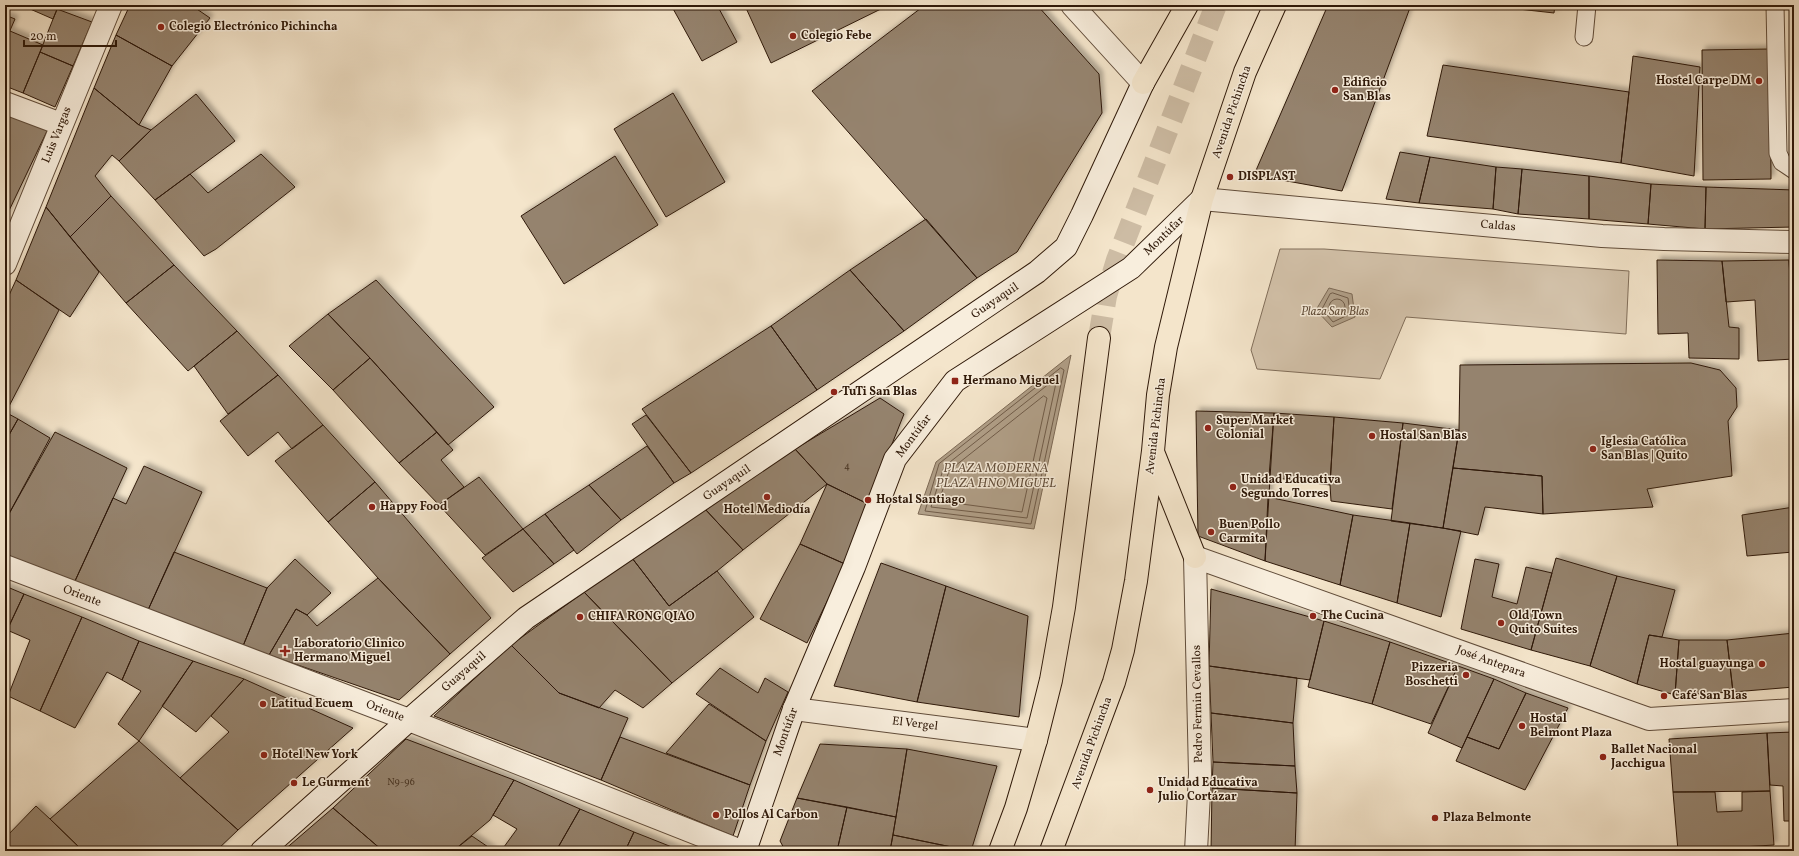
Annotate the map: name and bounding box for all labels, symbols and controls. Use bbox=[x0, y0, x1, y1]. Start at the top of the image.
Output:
place label: Colegio Electrónico Pichincha bbox=[169, 19, 338, 35]
scale bar bbox=[24, 22, 116, 48]
marker: Colegio Electrónico Pichincha bbox=[156, 22, 166, 32]
place label: Colegio Febe bbox=[801, 28, 872, 44]
text: 20 m bbox=[30, 29, 57, 45]
marker: Colegio Febe bbox=[788, 31, 798, 41]
street label: Avenida Pichincha bbox=[1209, 63, 1255, 161]
place label: Hostel Carpe DM bbox=[1656, 73, 1751, 89]
place label: Edificio San Blas bbox=[1343, 75, 1391, 105]
marker: Hostel Carpe DM bbox=[1754, 76, 1764, 86]
marker: Edificio San Blas bbox=[1330, 85, 1340, 95]
street label: Luis Vargas bbox=[38, 104, 76, 166]
place label: DISPLAST bbox=[1238, 169, 1296, 185]
marker: DISPLAST bbox=[1225, 172, 1235, 182]
street label: Montúfar bbox=[1140, 213, 1188, 259]
street label: Caldas bbox=[1480, 216, 1516, 236]
street label: Guayaquil bbox=[968, 279, 1022, 323]
park label: Plaza San Blas bbox=[1301, 304, 1370, 320]
place label: Hermano Miguel bbox=[963, 373, 1059, 389]
marker: Hermano Miguel bbox=[950, 376, 960, 386]
street label: Avenida Pichincha bbox=[1142, 377, 1170, 475]
place label: TuTi San Blas bbox=[842, 384, 917, 400]
marker: TuTi San Blas bbox=[829, 387, 839, 397]
street label: Montúfar bbox=[892, 411, 936, 461]
place label: Super Market Colonial bbox=[1216, 413, 1294, 443]
marker: Super Market Colonial bbox=[1203, 423, 1213, 433]
place label: Hostal San Blas bbox=[1380, 428, 1467, 444]
marker: Hostal San Blas bbox=[1367, 431, 1377, 441]
place label: Iglesia Católica San Blas | Quito bbox=[1601, 434, 1688, 464]
marker: Iglesia Católica San Blas | Quito bbox=[1588, 444, 1598, 454]
house number: 4 bbox=[844, 459, 850, 473]
water label: PLAZA MODERNA PLAZA HNO MIGUEL bbox=[936, 460, 1056, 493]
street label: Guayaquil bbox=[700, 461, 754, 505]
place label: Unidad Educativa Segundo Torres bbox=[1241, 472, 1341, 502]
marker: Unidad Educativa Segundo Torres bbox=[1228, 482, 1238, 492]
marker: Hotel Mediodía bbox=[762, 492, 772, 502]
place label: Hostal Santiago bbox=[876, 492, 965, 508]
marker: Hostal Santiago bbox=[863, 495, 873, 505]
place label: Happy Food bbox=[380, 499, 448, 515]
marker: Happy Food bbox=[367, 502, 377, 512]
place label: Hotel Mediodía bbox=[723, 502, 811, 518]
place label: Buen Pollo Carmita bbox=[1219, 517, 1280, 547]
marker: Buen Pollo Carmita bbox=[1206, 527, 1216, 537]
street label: Oriente bbox=[60, 581, 104, 611]
place label: The Cucina bbox=[1321, 608, 1385, 624]
place label: Old Town Quito Suites bbox=[1509, 608, 1578, 638]
place label: CHIFA RONG QIAO bbox=[588, 609, 695, 625]
marker: The Cucina bbox=[1308, 611, 1318, 621]
marker: CHIFA RONG QIAO bbox=[575, 612, 585, 622]
marker: Old Town Quito Suites bbox=[1496, 618, 1506, 628]
place label: Laboratorio Clinico Hermano Miguel bbox=[294, 636, 405, 666]
street label: José Antepara bbox=[1454, 642, 1528, 682]
marker: Laboratorio Clinico Hermano Miguel bbox=[279, 645, 291, 657]
street label: Pedro Fermin Cevallos bbox=[1189, 645, 1207, 763]
street label: Guayaquil bbox=[438, 648, 490, 696]
place label: Hostal guayunga bbox=[1660, 656, 1754, 672]
marker: Hostal guayunga bbox=[1757, 659, 1767, 669]
place label: Pizzeria Boschetti bbox=[1405, 660, 1458, 690]
marker: Pizzeria Boschetti bbox=[1461, 670, 1471, 680]
place label: Café San Blas bbox=[1672, 688, 1748, 704]
marker: Café San Blas bbox=[1659, 691, 1669, 701]
street label: Avenida Pichincha bbox=[1068, 695, 1116, 791]
place label: Latitud Ecuem bbox=[271, 696, 353, 712]
street label: Oriente bbox=[363, 696, 407, 726]
marker: Latitud Ecuem bbox=[258, 699, 268, 709]
street label: Montúfar bbox=[770, 705, 802, 759]
place label: Hostal Belmont Plaza bbox=[1530, 711, 1613, 741]
street label: El Vergel bbox=[891, 713, 939, 735]
marker: Hostal Belmont Plaza bbox=[1517, 721, 1527, 731]
place label: Ballet Nacional Jacchigua bbox=[1610, 742, 1697, 772]
place label: Hotel New York bbox=[272, 747, 359, 763]
marker: Hotel New York bbox=[259, 750, 269, 760]
marker: Ballet Nacional Jacchigua bbox=[1598, 752, 1608, 762]
place label: Le Gurment bbox=[302, 775, 370, 791]
house number: N9-96 bbox=[387, 775, 415, 789]
place label: Unidad Educativa Julio Cortázar bbox=[1157, 775, 1258, 805]
marker: Le Gurment bbox=[289, 778, 299, 788]
marker: Unidad Educativa Julio Cortázar bbox=[1145, 785, 1155, 795]
place label: Pollos Al Carbon bbox=[724, 807, 818, 823]
marker: Pollos Al Carbon bbox=[711, 810, 721, 820]
place label: Plaza Belmonte bbox=[1443, 810, 1531, 826]
marker: Plaza Belmonte bbox=[1430, 813, 1440, 823]

